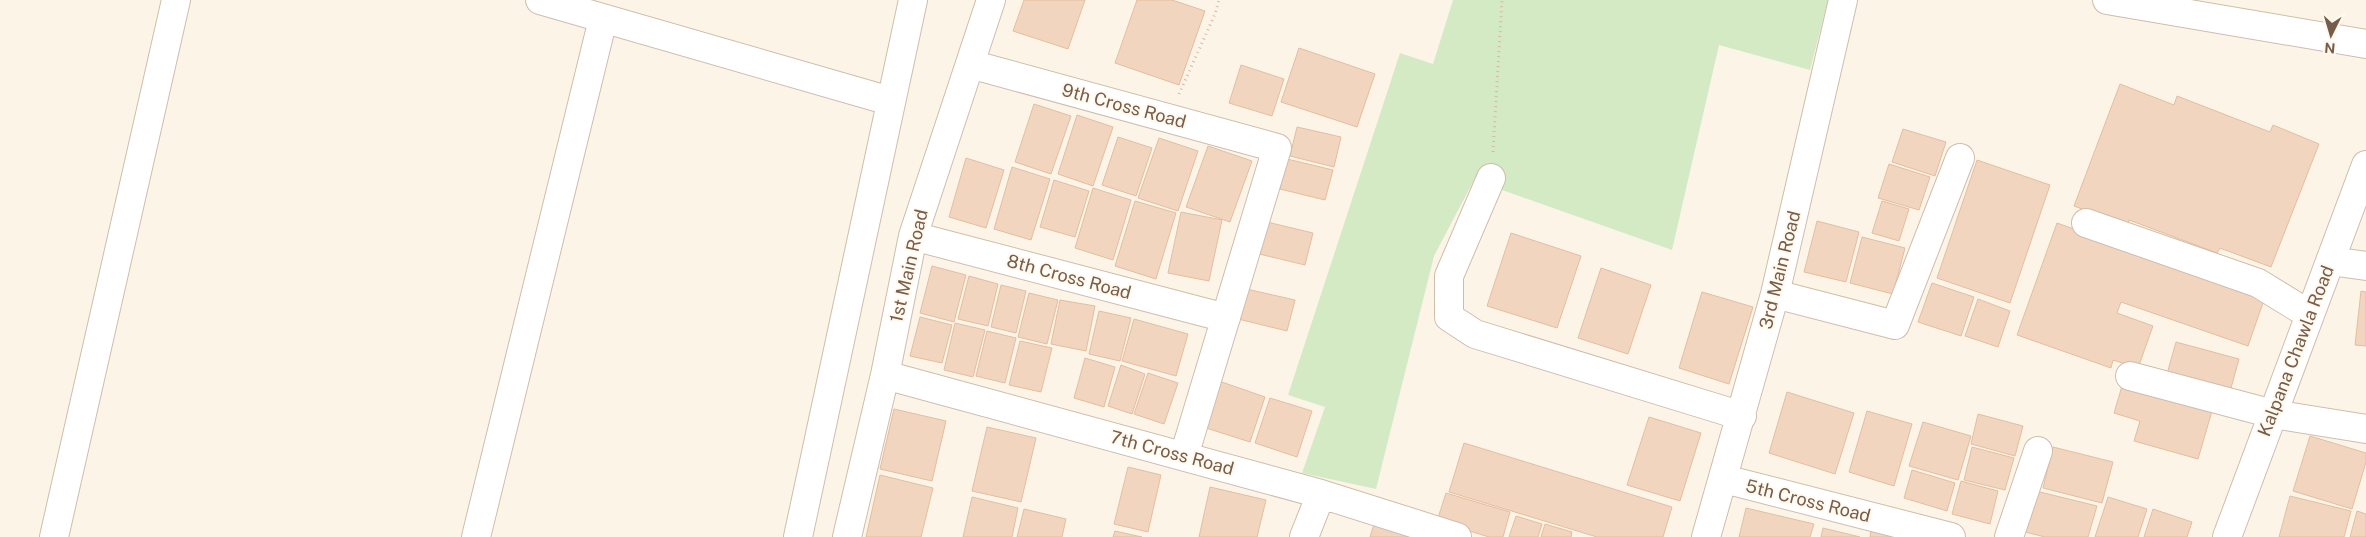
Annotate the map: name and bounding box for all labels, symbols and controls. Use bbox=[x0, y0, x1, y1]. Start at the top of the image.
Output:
north arrow bbox=[2306, 10, 2356, 60]
text: N bbox=[2324, 40, 2336, 56]
street label: 9th Cross Road bbox=[1060, 79, 1188, 132]
street label: 1st Main Road bbox=[885, 207, 932, 324]
street label: 3rd Main Road bbox=[1755, 209, 1804, 331]
street label: 8th Cross Road bbox=[1005, 250, 1134, 303]
street label: Kalpana Chawla Road bbox=[2253, 262, 2338, 439]
street label: 7th Cross Road bbox=[1108, 426, 1236, 479]
street label: 5th Cross Road bbox=[1744, 475, 1873, 526]

